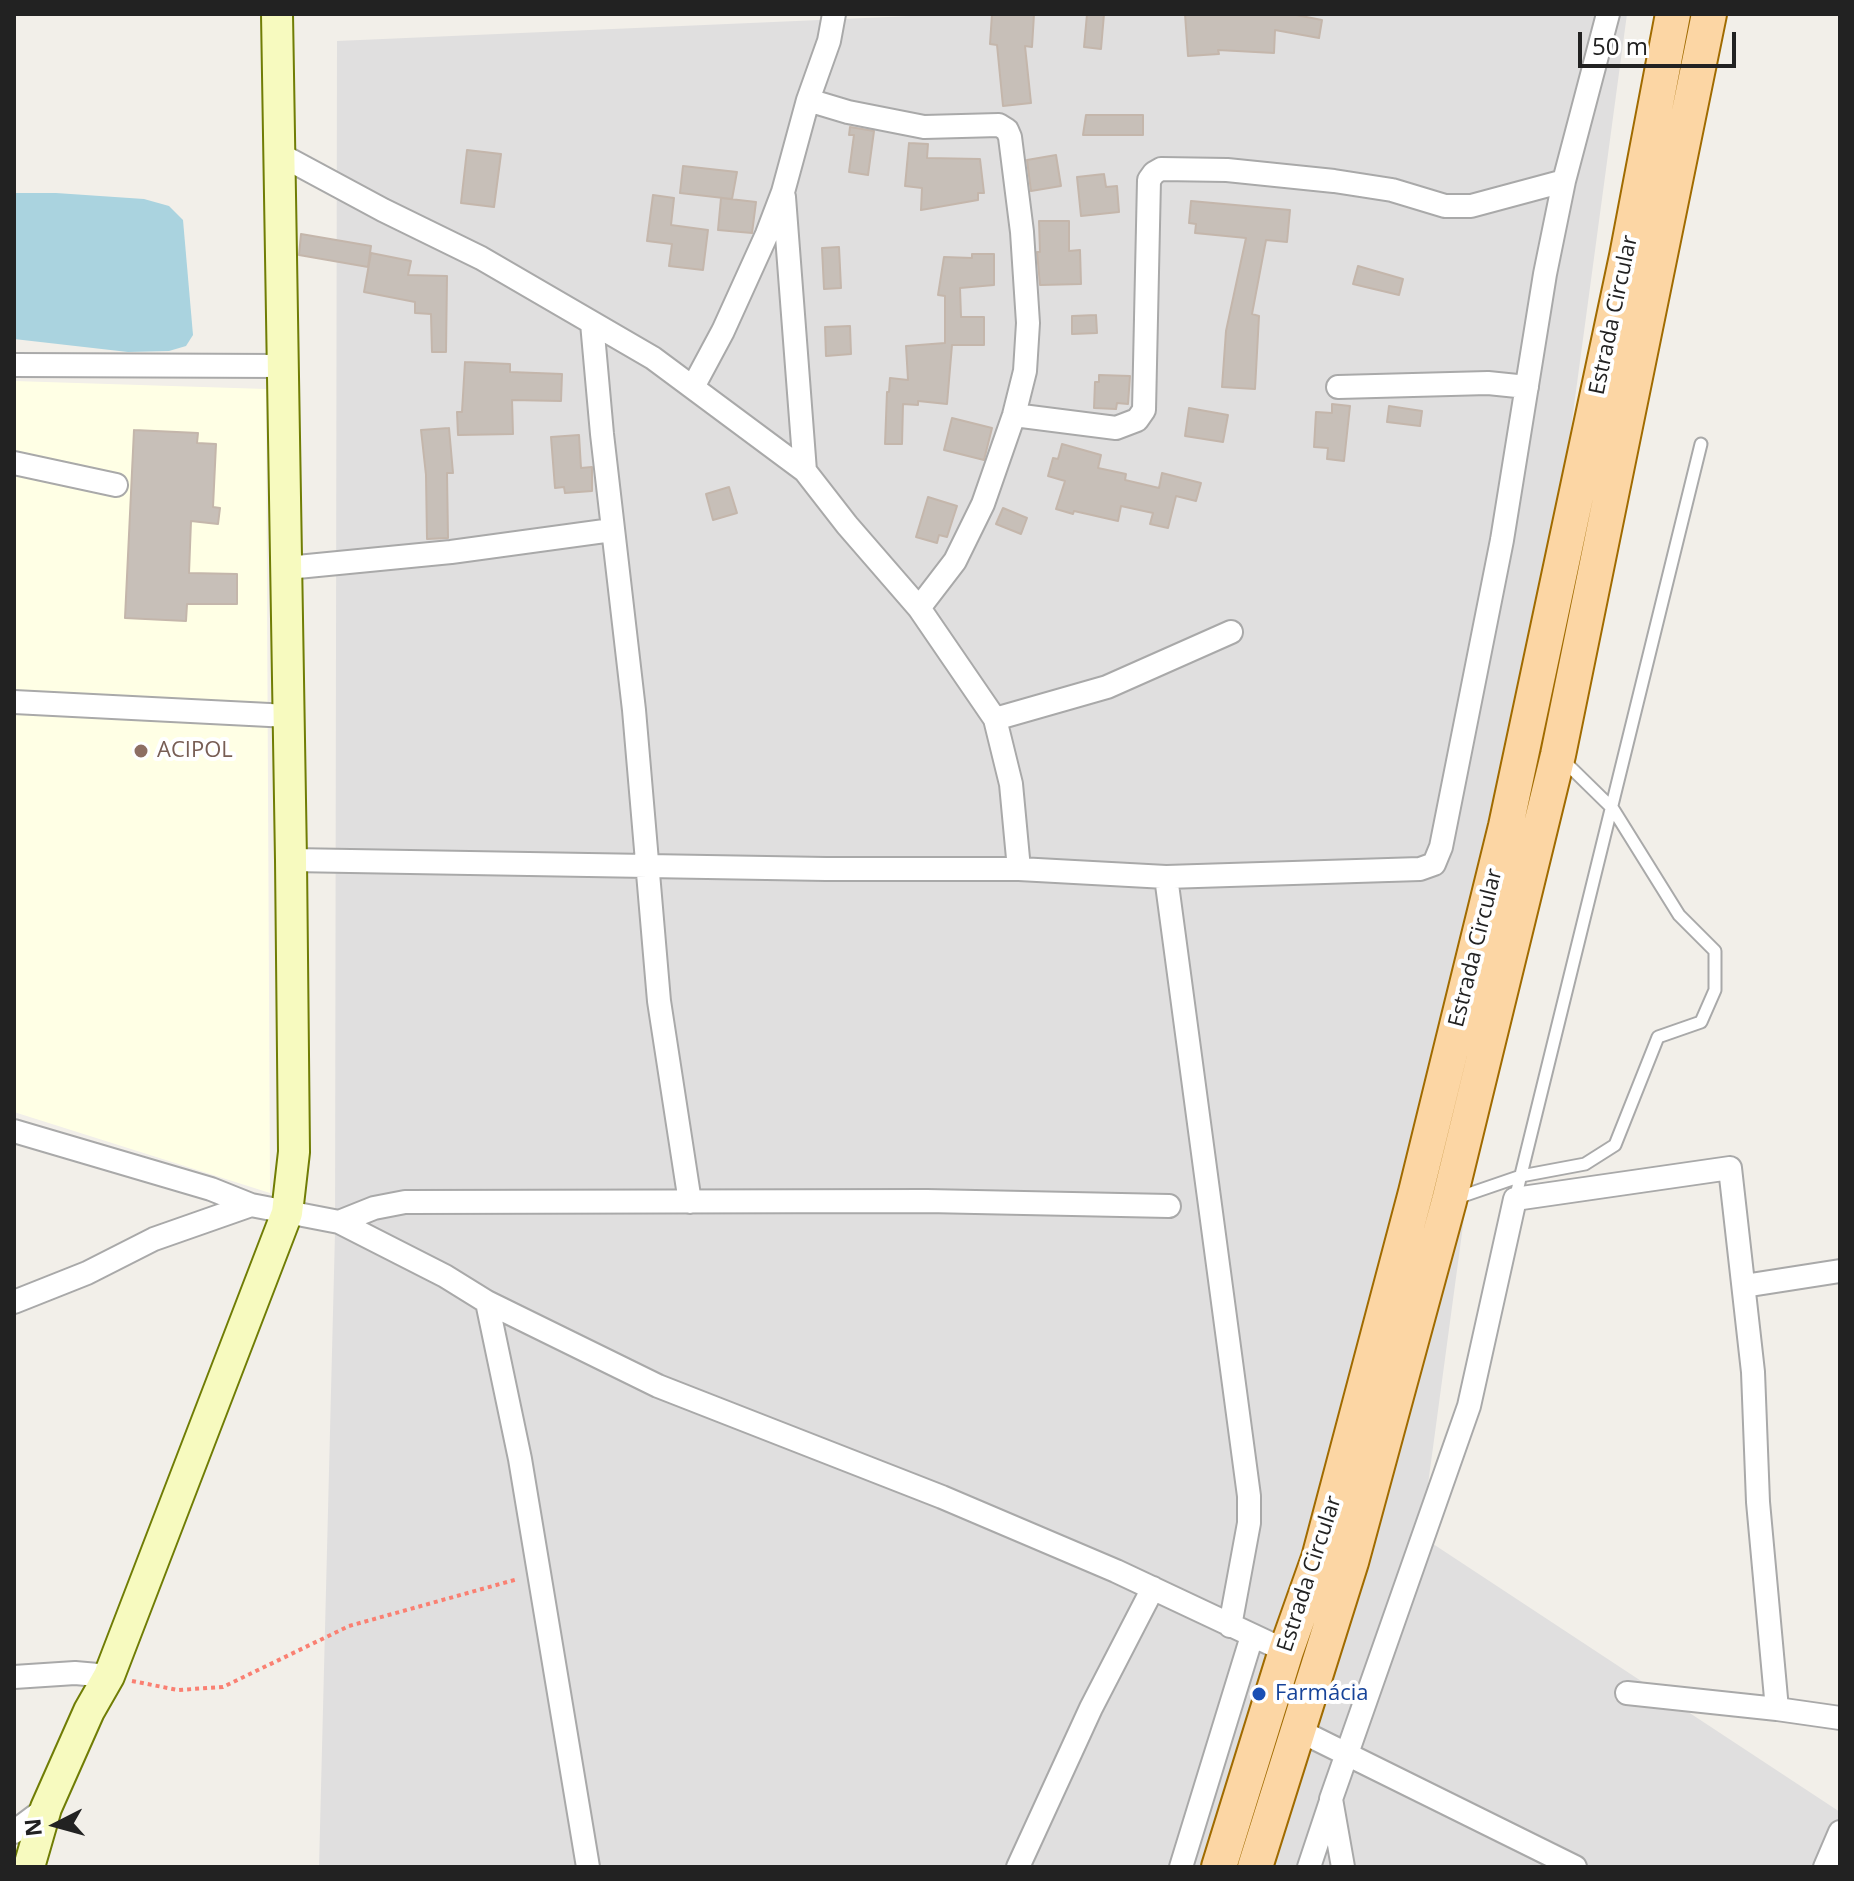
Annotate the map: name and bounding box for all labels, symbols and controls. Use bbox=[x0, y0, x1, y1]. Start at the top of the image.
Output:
scale bar bbox=[1582, 16, 1740, 66]
text: 50 m bbox=[1592, 29, 1648, 62]
street label: Estrada Circular bbox=[1584, 233, 1644, 397]
place label: ACIPOL bbox=[157, 738, 233, 764]
marker: ACIPOL bbox=[132, 742, 150, 760]
street label: Estrada Circular bbox=[1444, 866, 1508, 1030]
street label: Estrada Circular bbox=[1272, 1493, 1348, 1655]
place label: Farmácia bbox=[1275, 1681, 1368, 1707]
marker: Farmácia bbox=[1250, 1685, 1268, 1703]
north arrow bbox=[16, 1785, 96, 1865]
text: N bbox=[16, 1817, 48, 1838]

